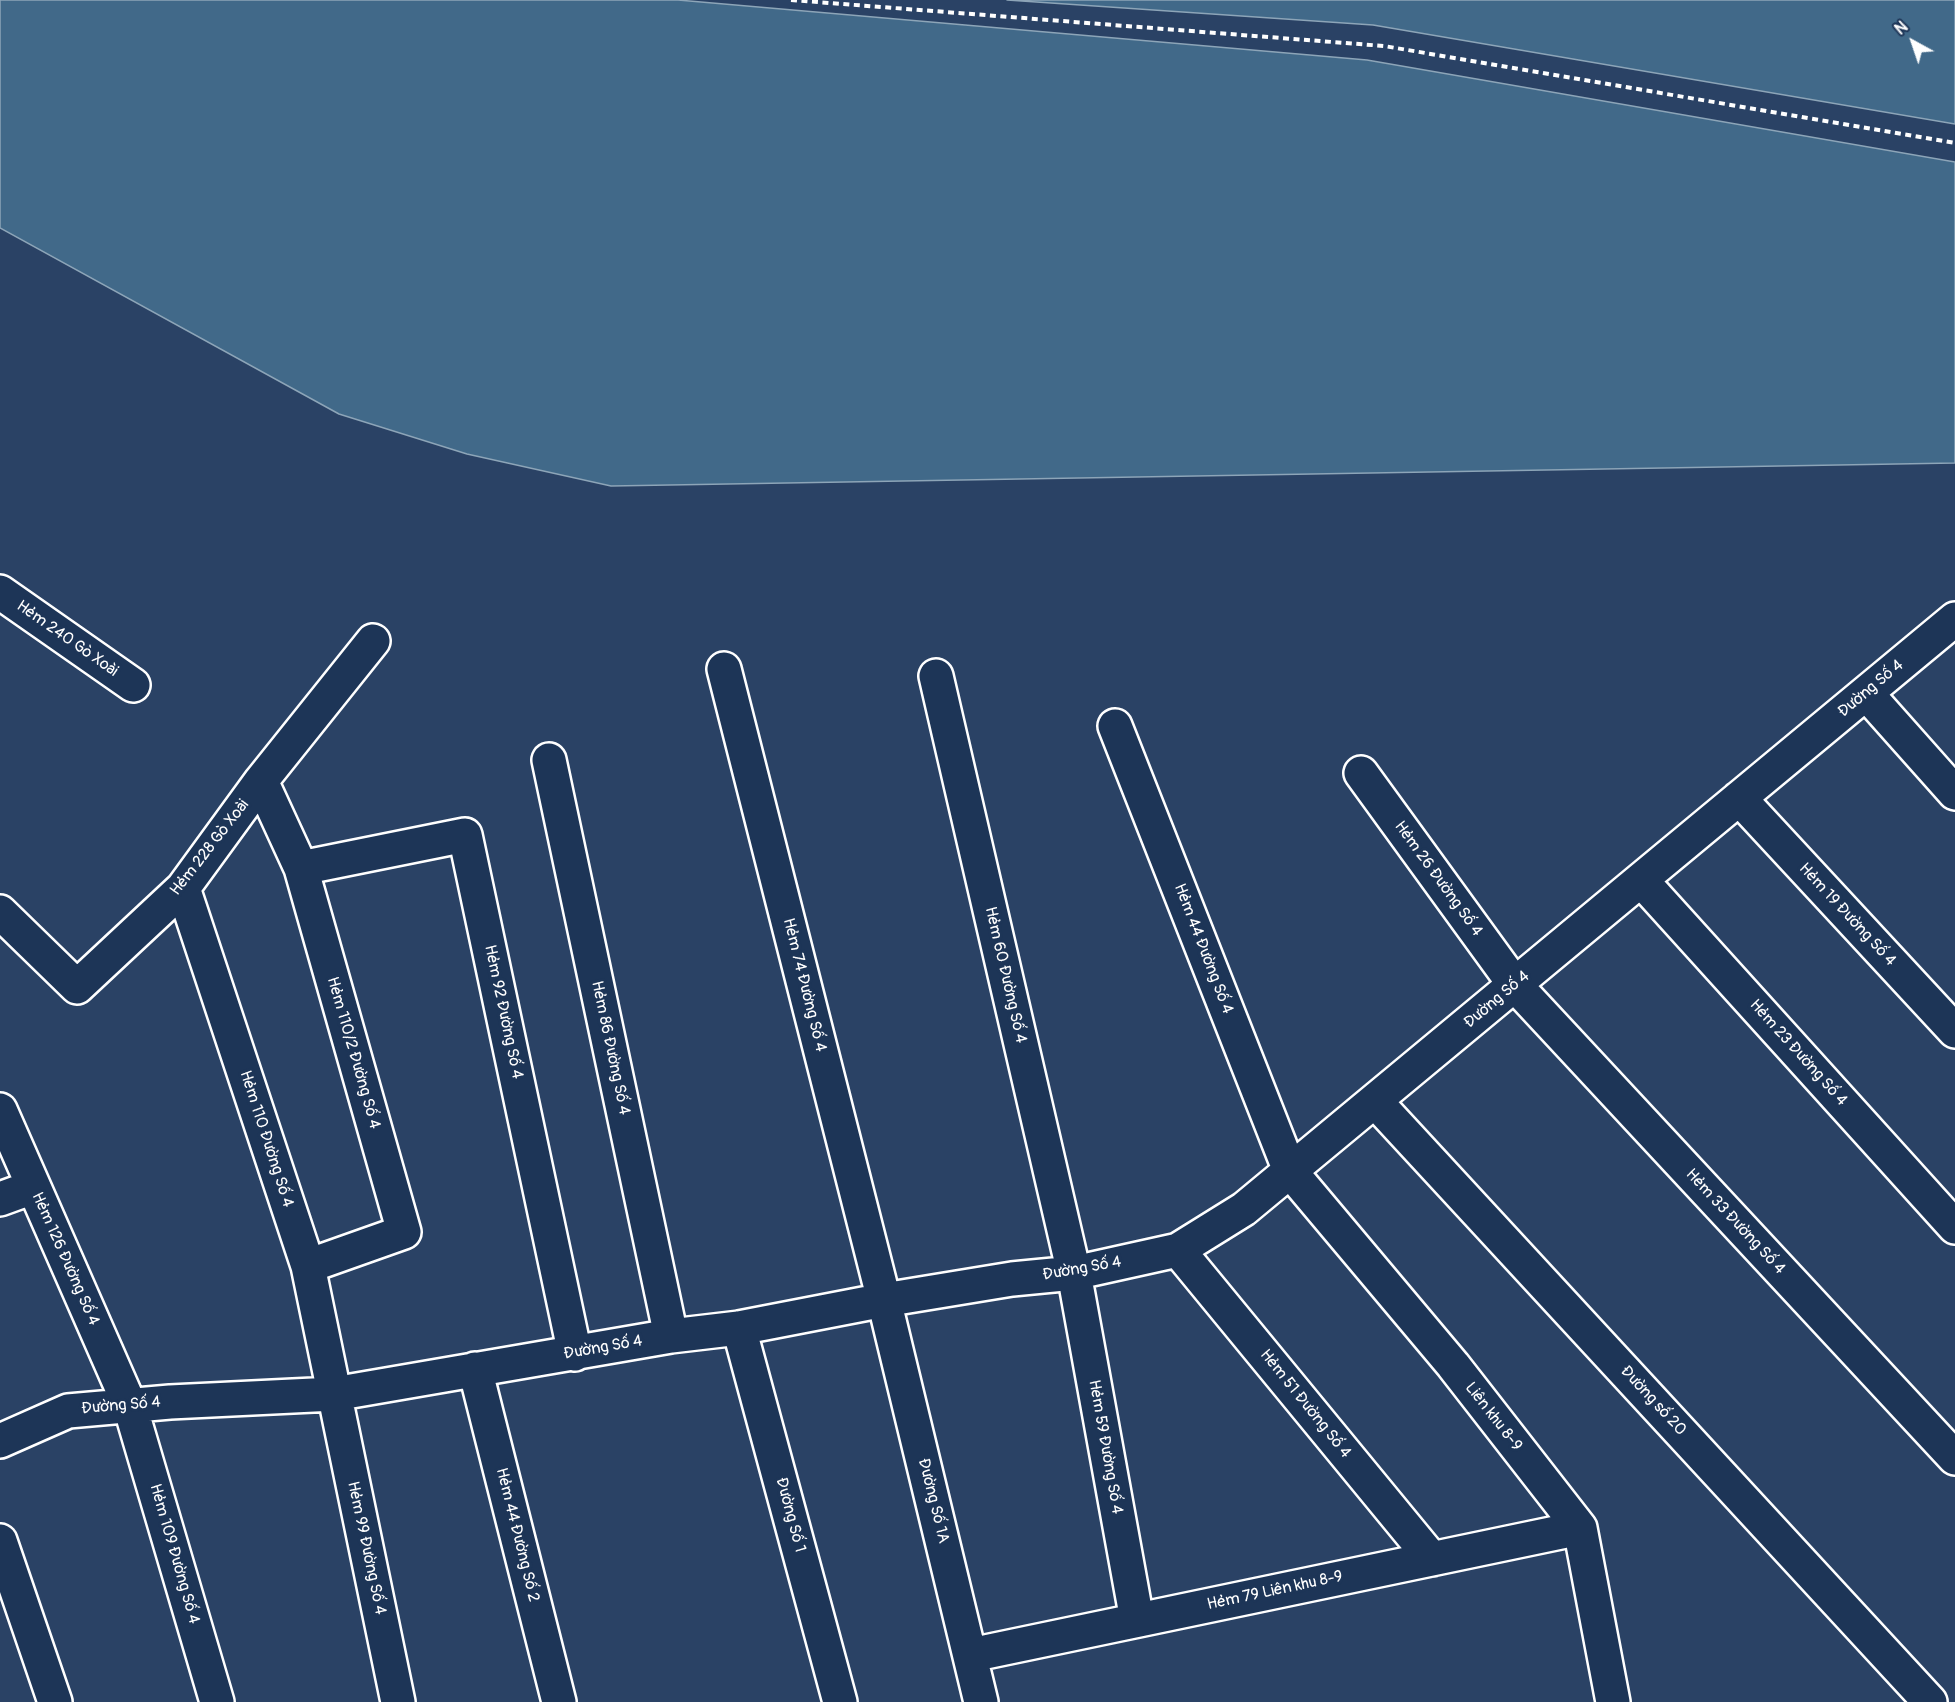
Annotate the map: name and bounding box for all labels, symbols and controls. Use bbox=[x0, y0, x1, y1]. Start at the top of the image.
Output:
north arrow bbox=[1883, 12, 1943, 72]
text: N bbox=[1891, 17, 1912, 39]
street label: Hẻm 240 Gò Xoài bbox=[13, 597, 121, 681]
street label: Đường Số 4 bbox=[1834, 656, 1908, 722]
street label: Hẻm 228 Gò Xoài bbox=[167, 796, 253, 900]
street label: Hẻm 26 Đường Số 4 bbox=[1390, 818, 1486, 940]
street label: Hẻm 19 Đường Số 4 bbox=[1794, 860, 1900, 970]
street label: Hẻm 44 Đường Số 4 bbox=[1169, 881, 1237, 1017]
street label: Hẻm 60 Đường Số 4 bbox=[980, 905, 1030, 1045]
street label: Hẻm 74 Đường Số 4 bbox=[778, 916, 830, 1054]
street label: Hẻm 92 Đường Số 4 bbox=[479, 943, 527, 1081]
street label: Đường Số 4 bbox=[1460, 967, 1534, 1033]
street label: Hẻm 110/2 Đường Số 4 bbox=[322, 975, 384, 1131]
street label: Hẻm 86 Đường Số 4 bbox=[586, 979, 634, 1117]
street label: Hẻm 23 Đường Số 4 bbox=[1745, 996, 1851, 1110]
street label: Hẻm 110 Đường Số 4 bbox=[235, 1068, 297, 1210]
street label: Hẻm 33 Đường Số 4 bbox=[1681, 1165, 1789, 1279]
street label: Hẻm 126 Đường Số 4 bbox=[27, 1189, 103, 1329]
street label: Đường Số 4 bbox=[1041, 1253, 1123, 1285]
street label: Đường Số 4 bbox=[562, 1332, 644, 1364]
street label: Hẻm 51 Đường Số 4 bbox=[1255, 1346, 1355, 1462]
street label: Đường số 20 bbox=[1616, 1362, 1690, 1440]
street label: Hẻm 59 Đường Số 4 bbox=[1084, 1378, 1126, 1516]
street label: Liên khu 8-9 bbox=[1460, 1379, 1526, 1455]
street label: Đường Số 4 bbox=[81, 1393, 161, 1419]
street label: Đường Số 1A bbox=[913, 1457, 953, 1545]
street label: Hẻm 44 Đường Số 2 bbox=[491, 1466, 543, 1604]
street label: Đường Số 1 bbox=[771, 1476, 809, 1554]
street label: Hẻm 99 Đường Số 4 bbox=[343, 1480, 389, 1616]
street label: Hẻm 109 Đường Số 4 bbox=[145, 1482, 203, 1626]
street label: Hẻm 79 Liên khu 8-9 bbox=[1205, 1567, 1345, 1615]

